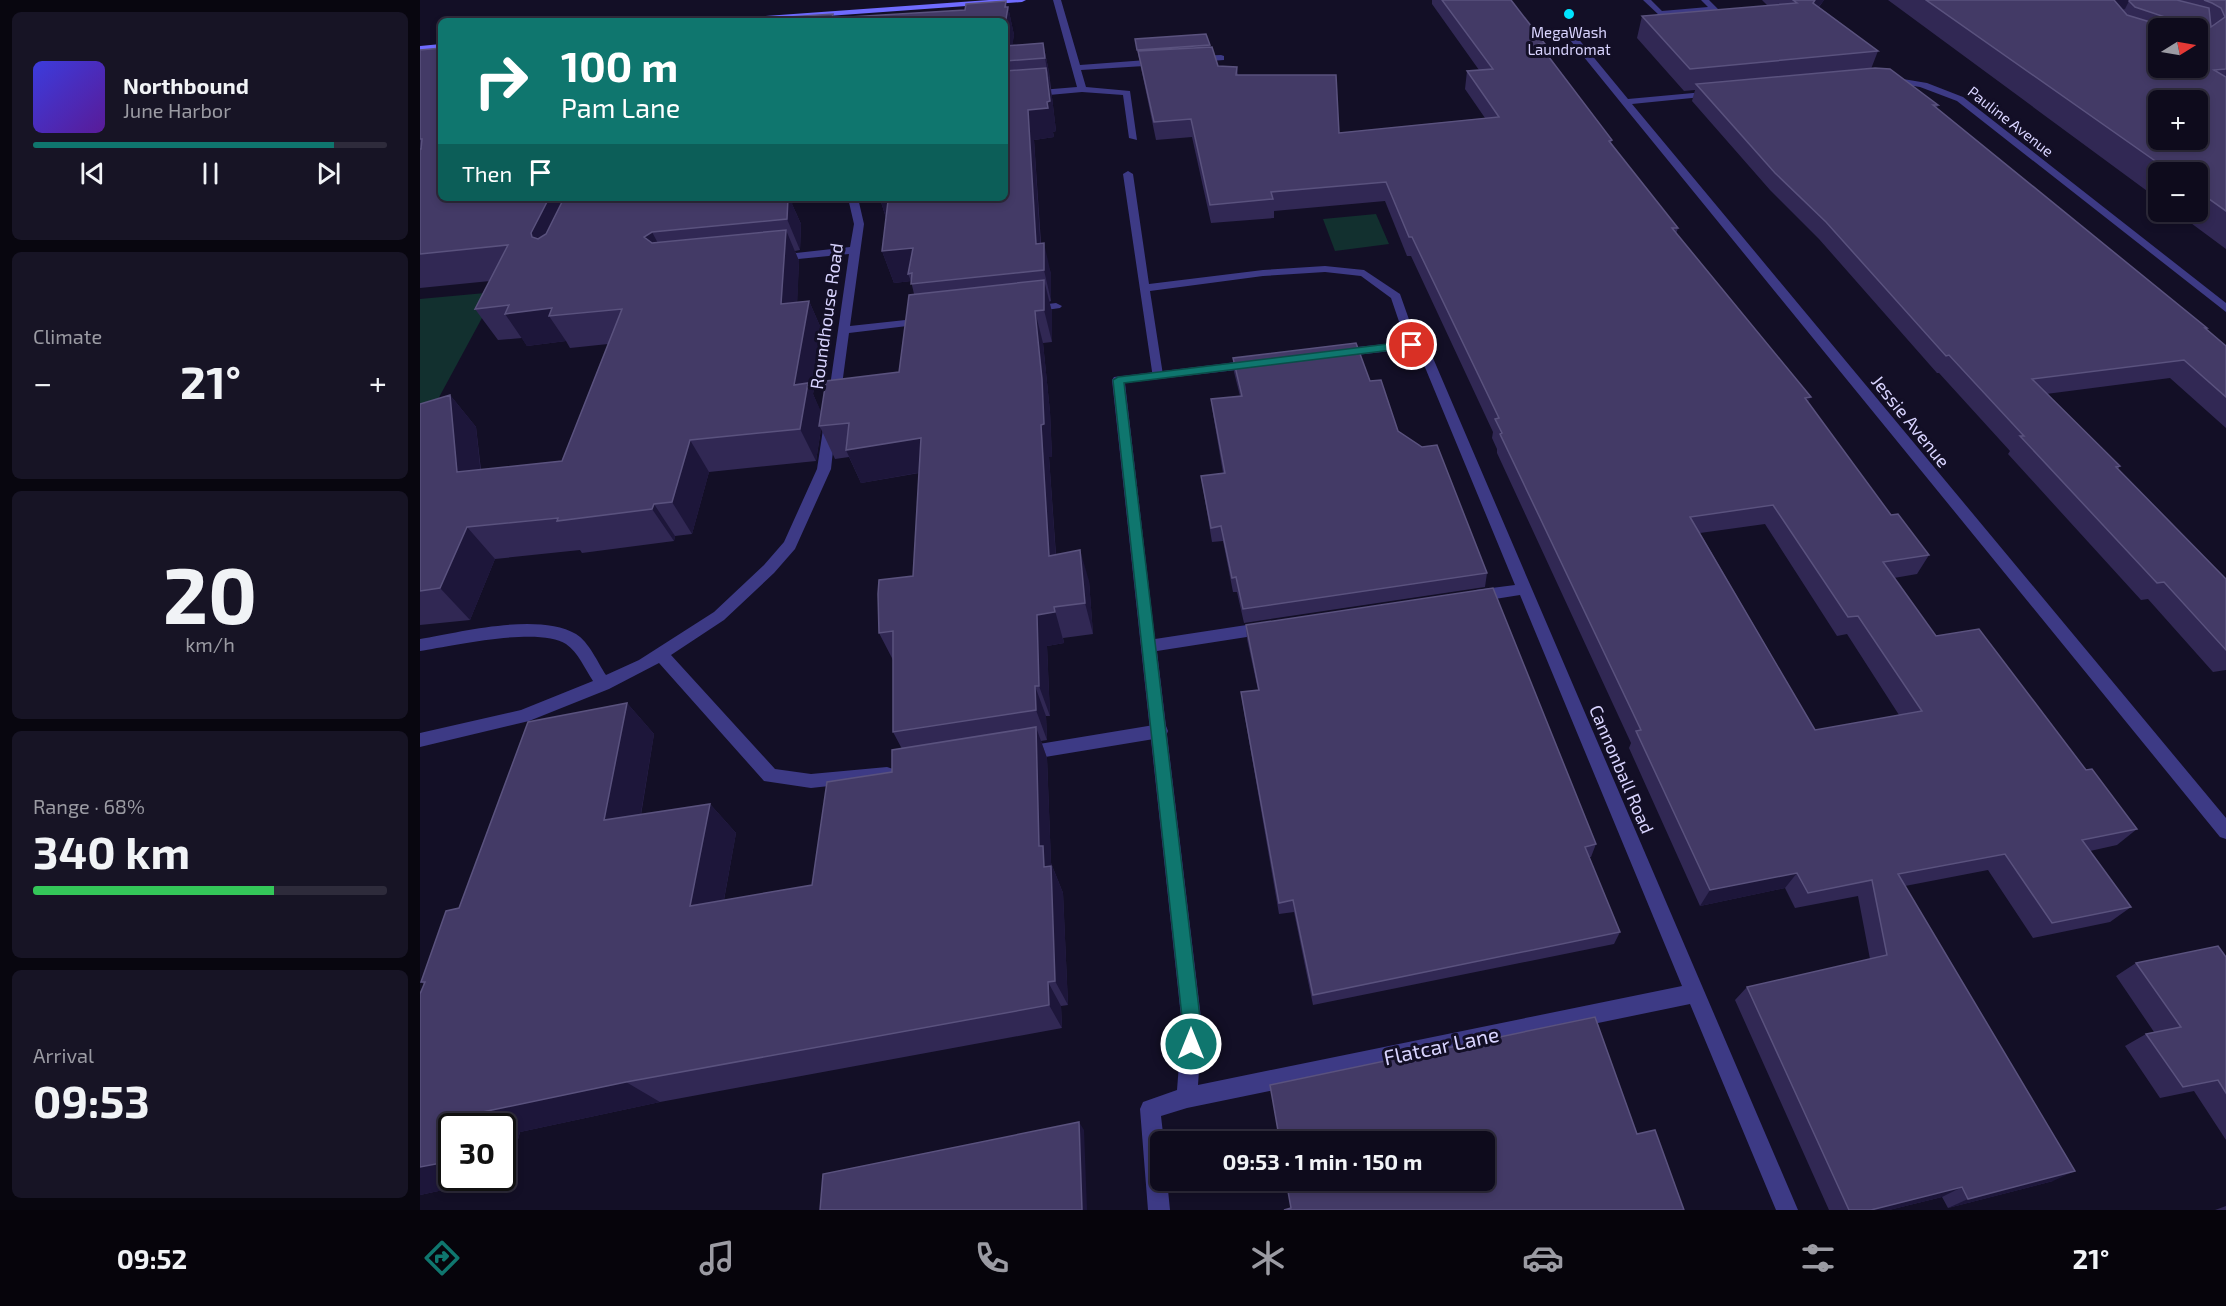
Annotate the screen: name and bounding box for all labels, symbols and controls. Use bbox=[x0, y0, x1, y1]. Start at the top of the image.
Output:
marker: MegaWash Laundromat bbox=[1562, 7, 1576, 21]
north arrow bbox=[2148, 18, 2208, 78]
map controls bbox=[2148, 18, 2208, 222]
place label: MegaWash Laundromat bbox=[1527, 23, 1611, 58]
text: 100 m bbox=[561, 40, 678, 90]
icon: right bbox=[462, 42, 540, 120]
text: Northbound bbox=[123, 72, 249, 98]
street label: Pauline Avenue bbox=[1965, 82, 2057, 160]
button: + bbox=[2148, 90, 2208, 150]
text: Pam Lane bbox=[561, 91, 680, 123]
text: June Harbor bbox=[123, 98, 231, 122]
icon: arrive bbox=[524, 156, 557, 189]
icon: previous bbox=[76, 157, 109, 190]
icon: pause bbox=[194, 157, 227, 190]
icon: next bbox=[312, 157, 345, 190]
text: Then bbox=[462, 160, 512, 186]
button: − bbox=[2148, 162, 2208, 222]
street label: Roundhouse Road bbox=[805, 241, 847, 391]
pin bbox=[1386, 319, 1437, 370]
text: Climate bbox=[33, 324, 102, 348]
icon: arrive bbox=[1395, 328, 1428, 361]
text: 21° bbox=[180, 354, 241, 408]
text: − bbox=[33, 362, 52, 402]
text: + bbox=[369, 362, 387, 402]
street label: Jessie Avenue bbox=[1867, 371, 1955, 471]
text: 20 bbox=[163, 546, 257, 640]
text: km/h bbox=[185, 632, 235, 656]
street label: Cannonball Road bbox=[1585, 701, 1659, 837]
text: Range · 68% bbox=[33, 794, 145, 818]
text: 340 km bbox=[33, 824, 190, 878]
position arrow bbox=[1159, 1012, 1223, 1076]
street label: Flatcar Lane bbox=[1381, 1021, 1501, 1069]
text: Arrival bbox=[33, 1043, 94, 1067]
text: 09:53 bbox=[33, 1073, 150, 1127]
speed limit sign: 30 bbox=[438, 1113, 516, 1191]
text: 09:53 · 1 min · 150 m bbox=[1223, 1148, 1422, 1174]
icon: directions bbox=[421, 1237, 463, 1279]
icon: music bbox=[696, 1237, 738, 1279]
icon: phone bbox=[971, 1237, 1013, 1279]
icon: climate bbox=[1247, 1237, 1289, 1279]
icon: car bbox=[1522, 1237, 1564, 1279]
icon: filters bbox=[1797, 1237, 1839, 1279]
text: 09:52 bbox=[117, 1242, 187, 1274]
text: 21° bbox=[2073, 1242, 2109, 1274]

